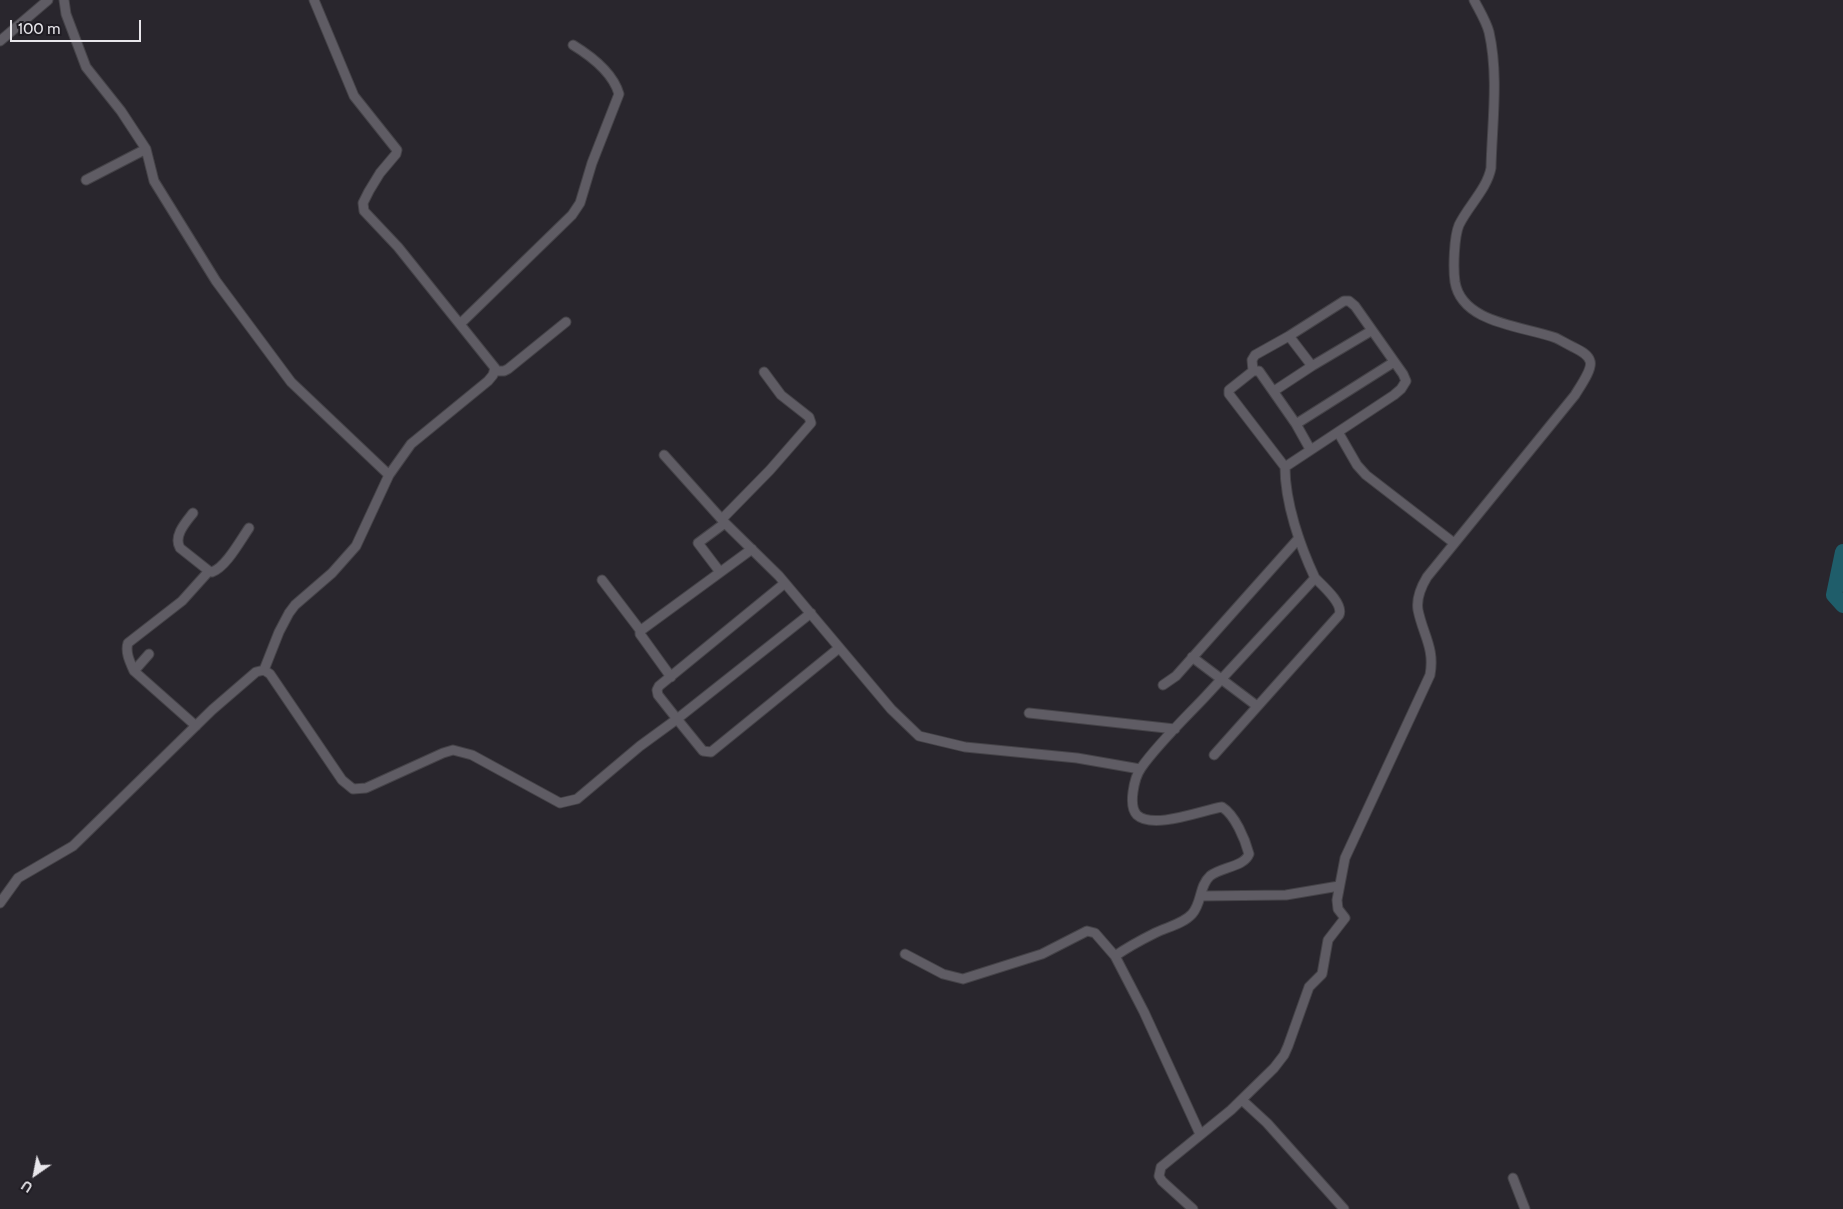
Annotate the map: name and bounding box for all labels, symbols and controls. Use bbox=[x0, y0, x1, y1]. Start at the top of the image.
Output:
scale bar bbox=[12, 10, 144, 42]
text: 100 m bbox=[18, 20, 60, 38]
north arrow bbox=[10, 1149, 60, 1199]
text: U bbox=[18, 1176, 36, 1197]

